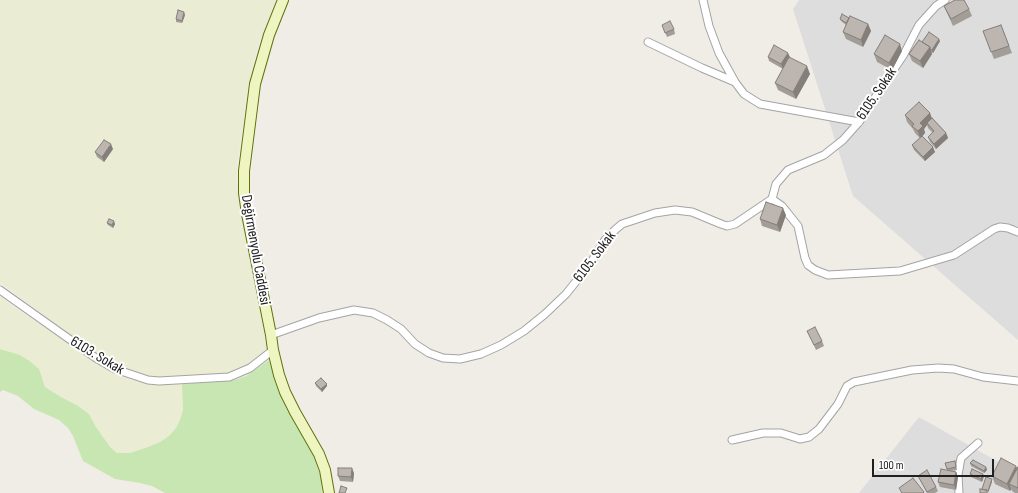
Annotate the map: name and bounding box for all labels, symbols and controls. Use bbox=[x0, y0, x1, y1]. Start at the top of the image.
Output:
street label: 6105. Sokak bbox=[853, 64, 901, 124]
street label: Değirmenyolu Caddesi bbox=[236, 194, 274, 306]
street label: 6105. Sokak bbox=[570, 228, 620, 286]
street label: 6103. Sokak bbox=[67, 333, 127, 379]
scale bar bbox=[874, 451, 996, 477]
text: 100 m bbox=[879, 458, 904, 473]

